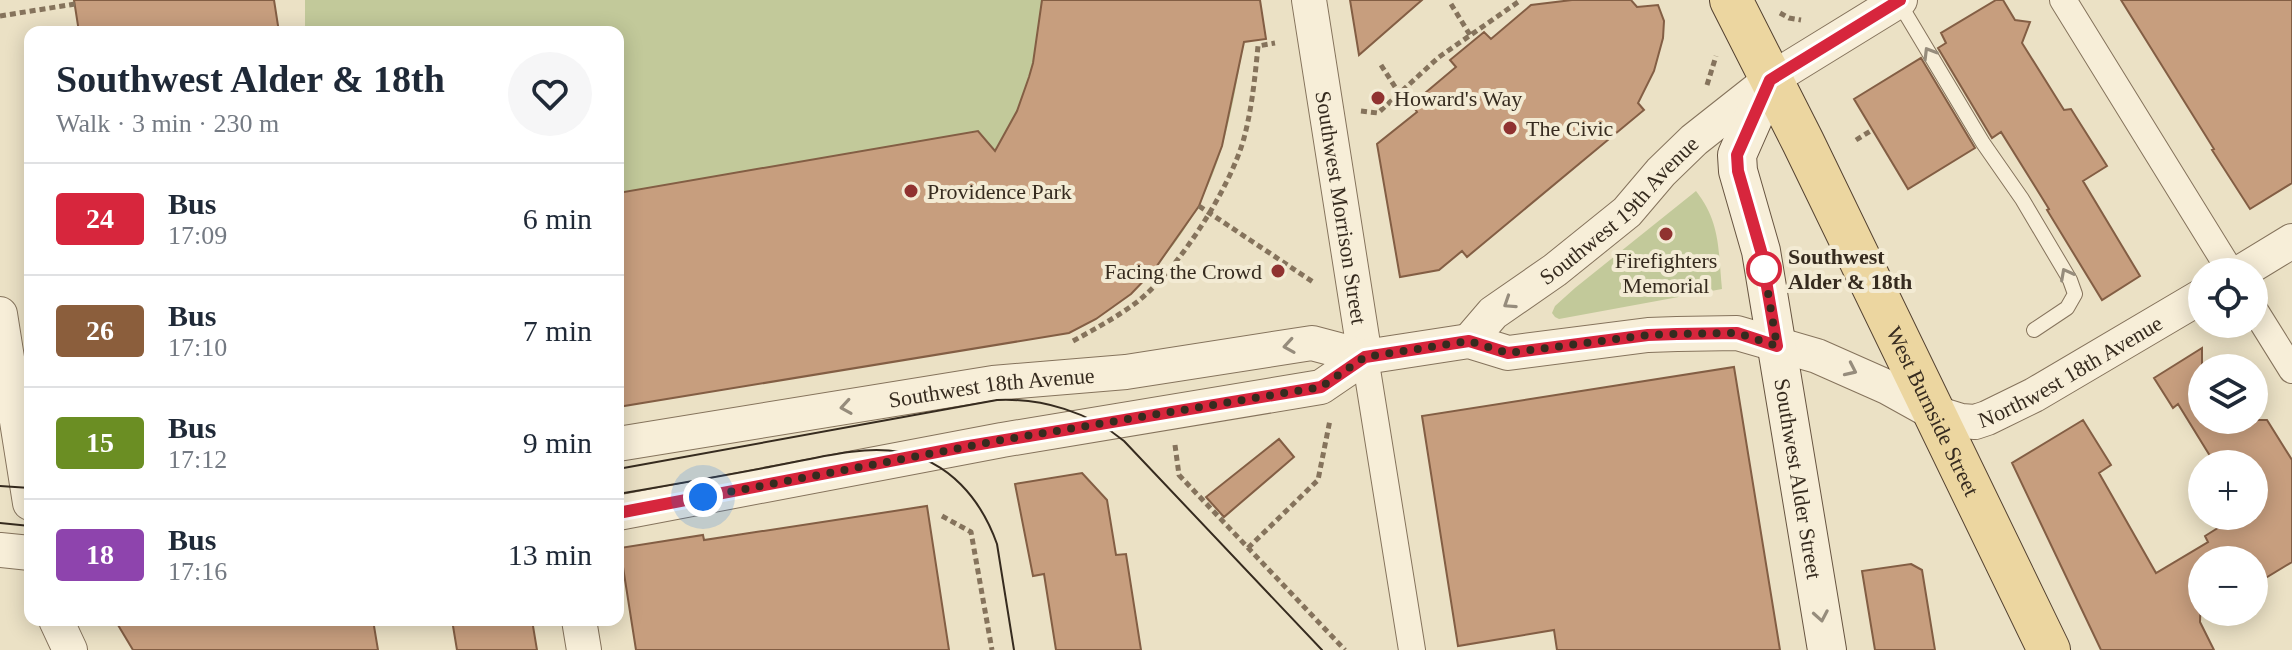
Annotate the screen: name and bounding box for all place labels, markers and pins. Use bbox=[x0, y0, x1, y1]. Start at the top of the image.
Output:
place label: Howard's Way bbox=[1394, 86, 1522, 111]
marker: Howard's Way bbox=[1369, 89, 1387, 107]
place label: The Civic bbox=[1526, 116, 1614, 141]
marker: The Civic bbox=[1501, 119, 1519, 137]
place label: Providence Park bbox=[927, 179, 1072, 204]
marker: Providence Park bbox=[902, 182, 920, 200]
marker: Firefighters Memorial bbox=[1657, 225, 1675, 243]
place label: Southwest Alder & 18th bbox=[1788, 244, 1912, 294]
place label: Firefighters Memorial bbox=[1615, 248, 1717, 298]
marker: Southwest Alder & 18th bbox=[1747, 252, 1781, 286]
place label: Facing the Crowd bbox=[1104, 259, 1262, 284]
marker: Facing the Crowd bbox=[1269, 262, 1287, 280]

